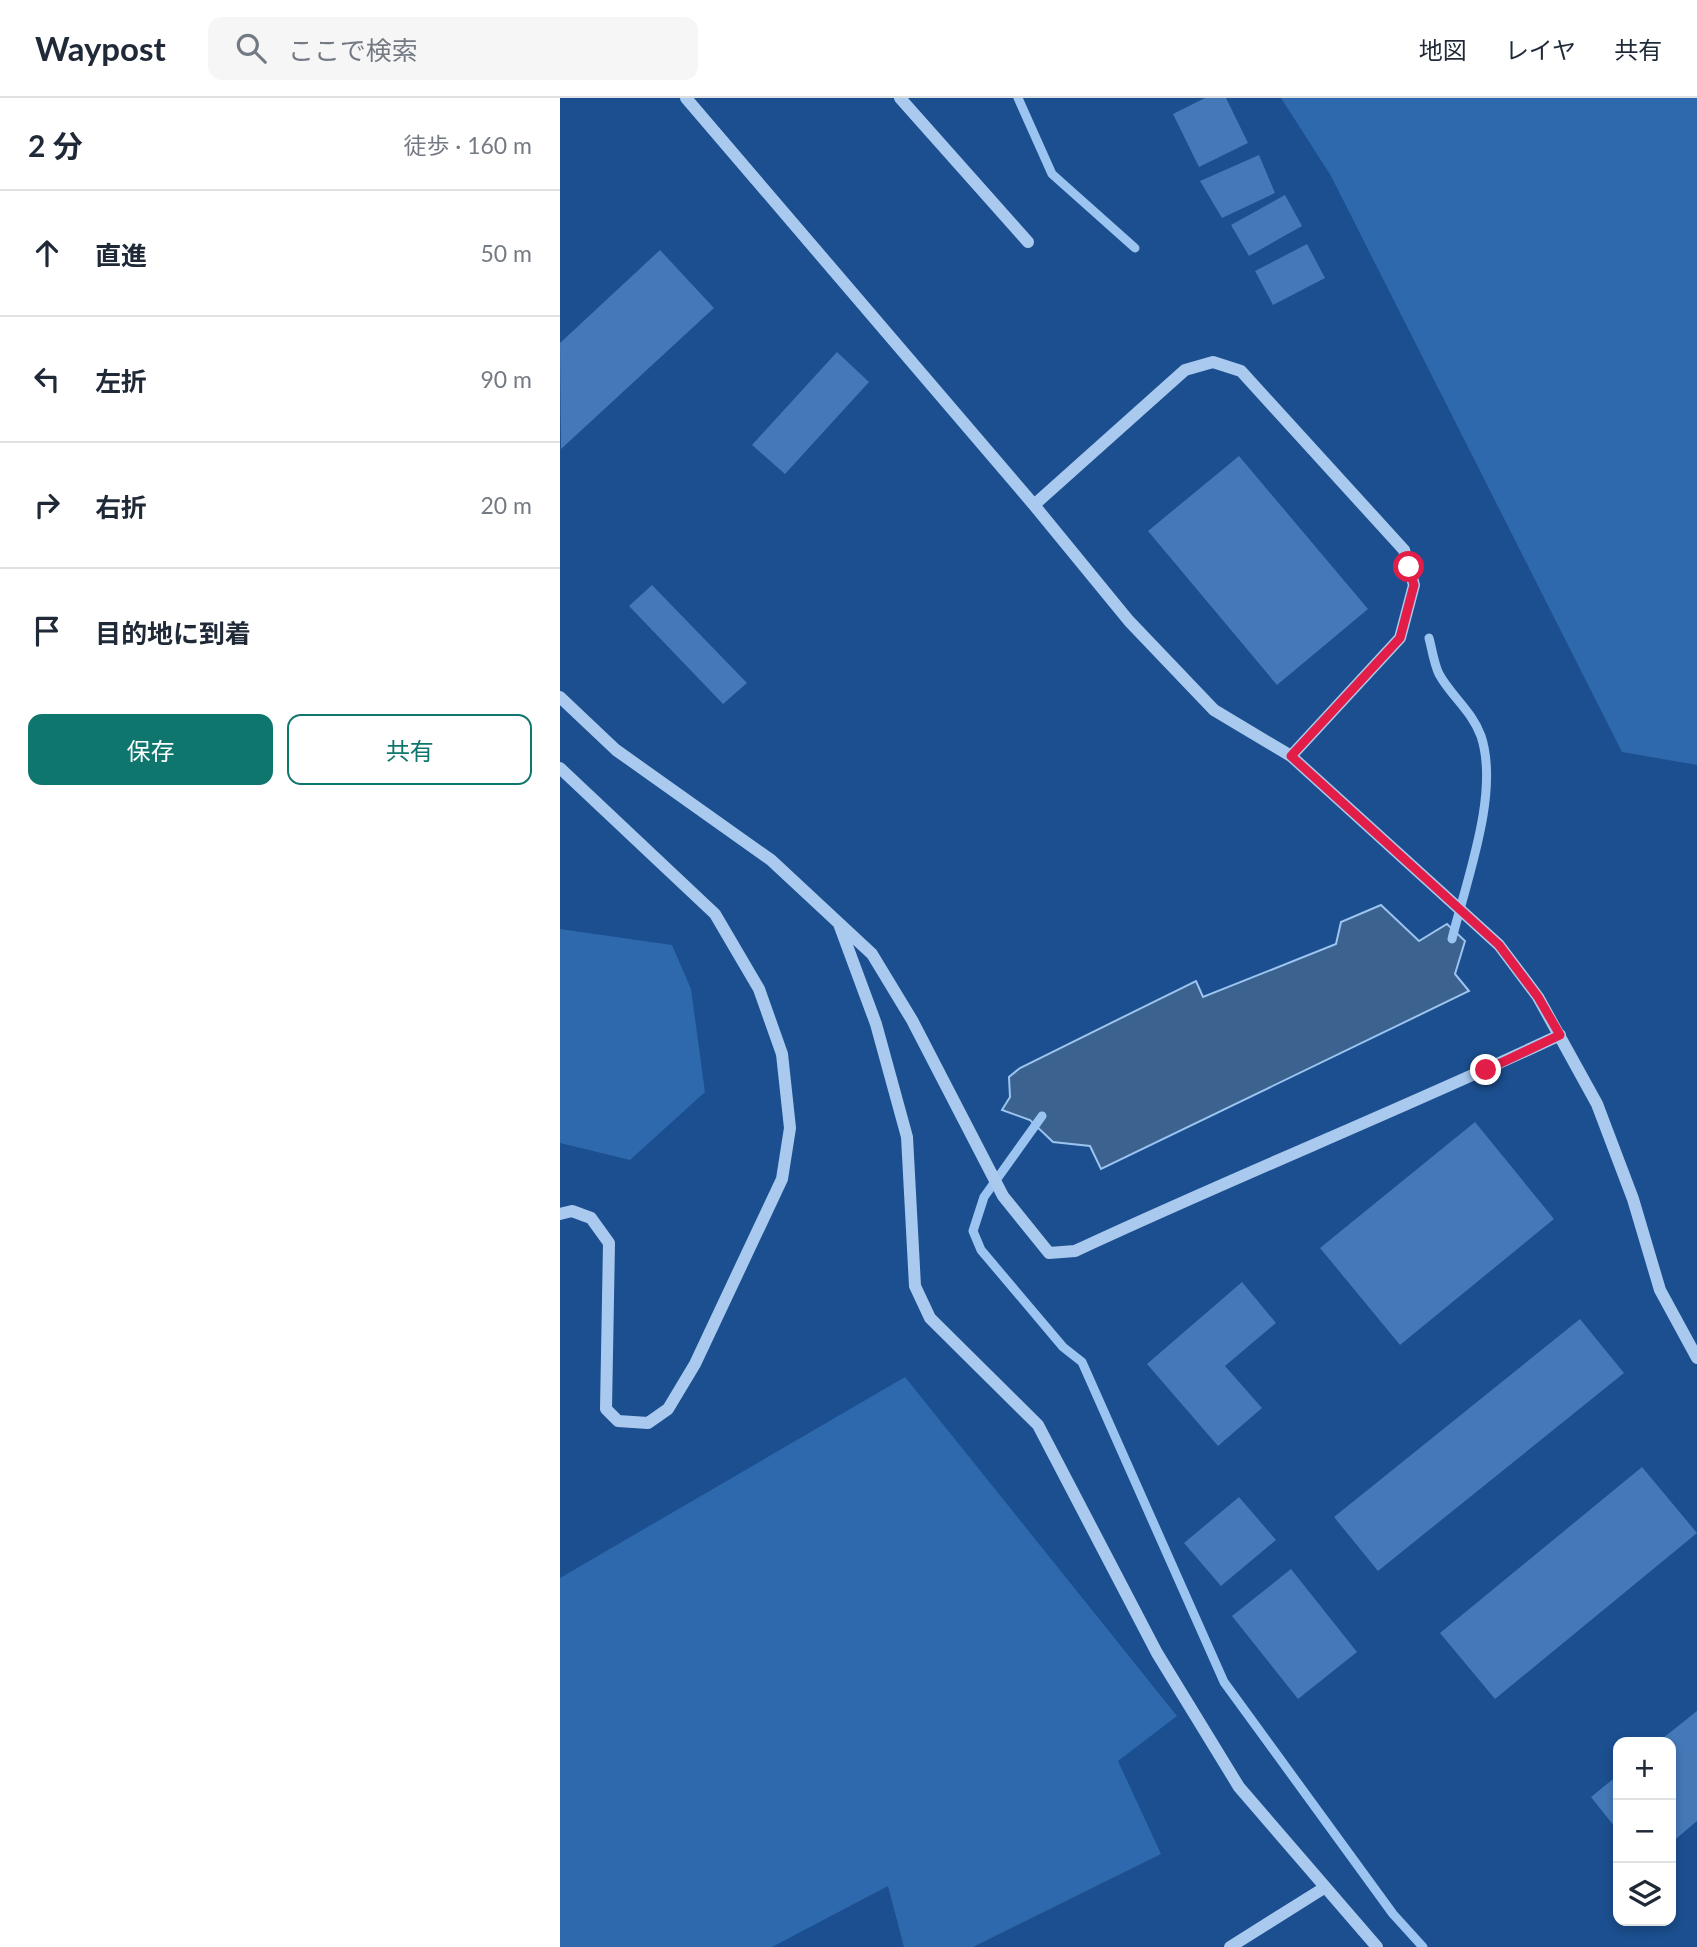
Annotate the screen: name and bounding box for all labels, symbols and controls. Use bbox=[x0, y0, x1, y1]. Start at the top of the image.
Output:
search box bbox=[208, 17, 698, 80]
text: Waypost bbox=[35, 28, 166, 68]
icon: search bbox=[232, 29, 270, 67]
text: ここで検索 bbox=[288, 34, 418, 66]
text: 地図 bbox=[1419, 35, 1467, 64]
text: レイヤ bbox=[1505, 35, 1576, 64]
text: 共有 bbox=[1614, 35, 1662, 64]
text: 2 分 bbox=[28, 127, 83, 163]
text: 徒歩 · 160 m bbox=[403, 131, 532, 159]
icon: ahead bbox=[28, 234, 66, 272]
text: 直進 bbox=[95, 239, 147, 271]
text: 50 m bbox=[481, 239, 532, 267]
icon: left bbox=[28, 360, 66, 398]
text: 左折 bbox=[95, 365, 147, 397]
text: 90 m bbox=[481, 365, 532, 393]
icon: right bbox=[28, 486, 66, 524]
text: 右折 bbox=[95, 491, 147, 523]
text: 20 m bbox=[481, 491, 532, 519]
route start bbox=[1393, 551, 1424, 582]
icon: arrive bbox=[28, 612, 66, 650]
text: 目的地に到着 bbox=[95, 617, 251, 649]
button: 保存 bbox=[28, 714, 273, 785]
button: 共有 bbox=[287, 714, 532, 785]
route end bbox=[1470, 1054, 1501, 1085]
map controls bbox=[1613, 1737, 1676, 1926]
button: + bbox=[1613, 1737, 1676, 1800]
button: − bbox=[1613, 1800, 1676, 1863]
button: layers bbox=[1613, 1863, 1676, 1926]

